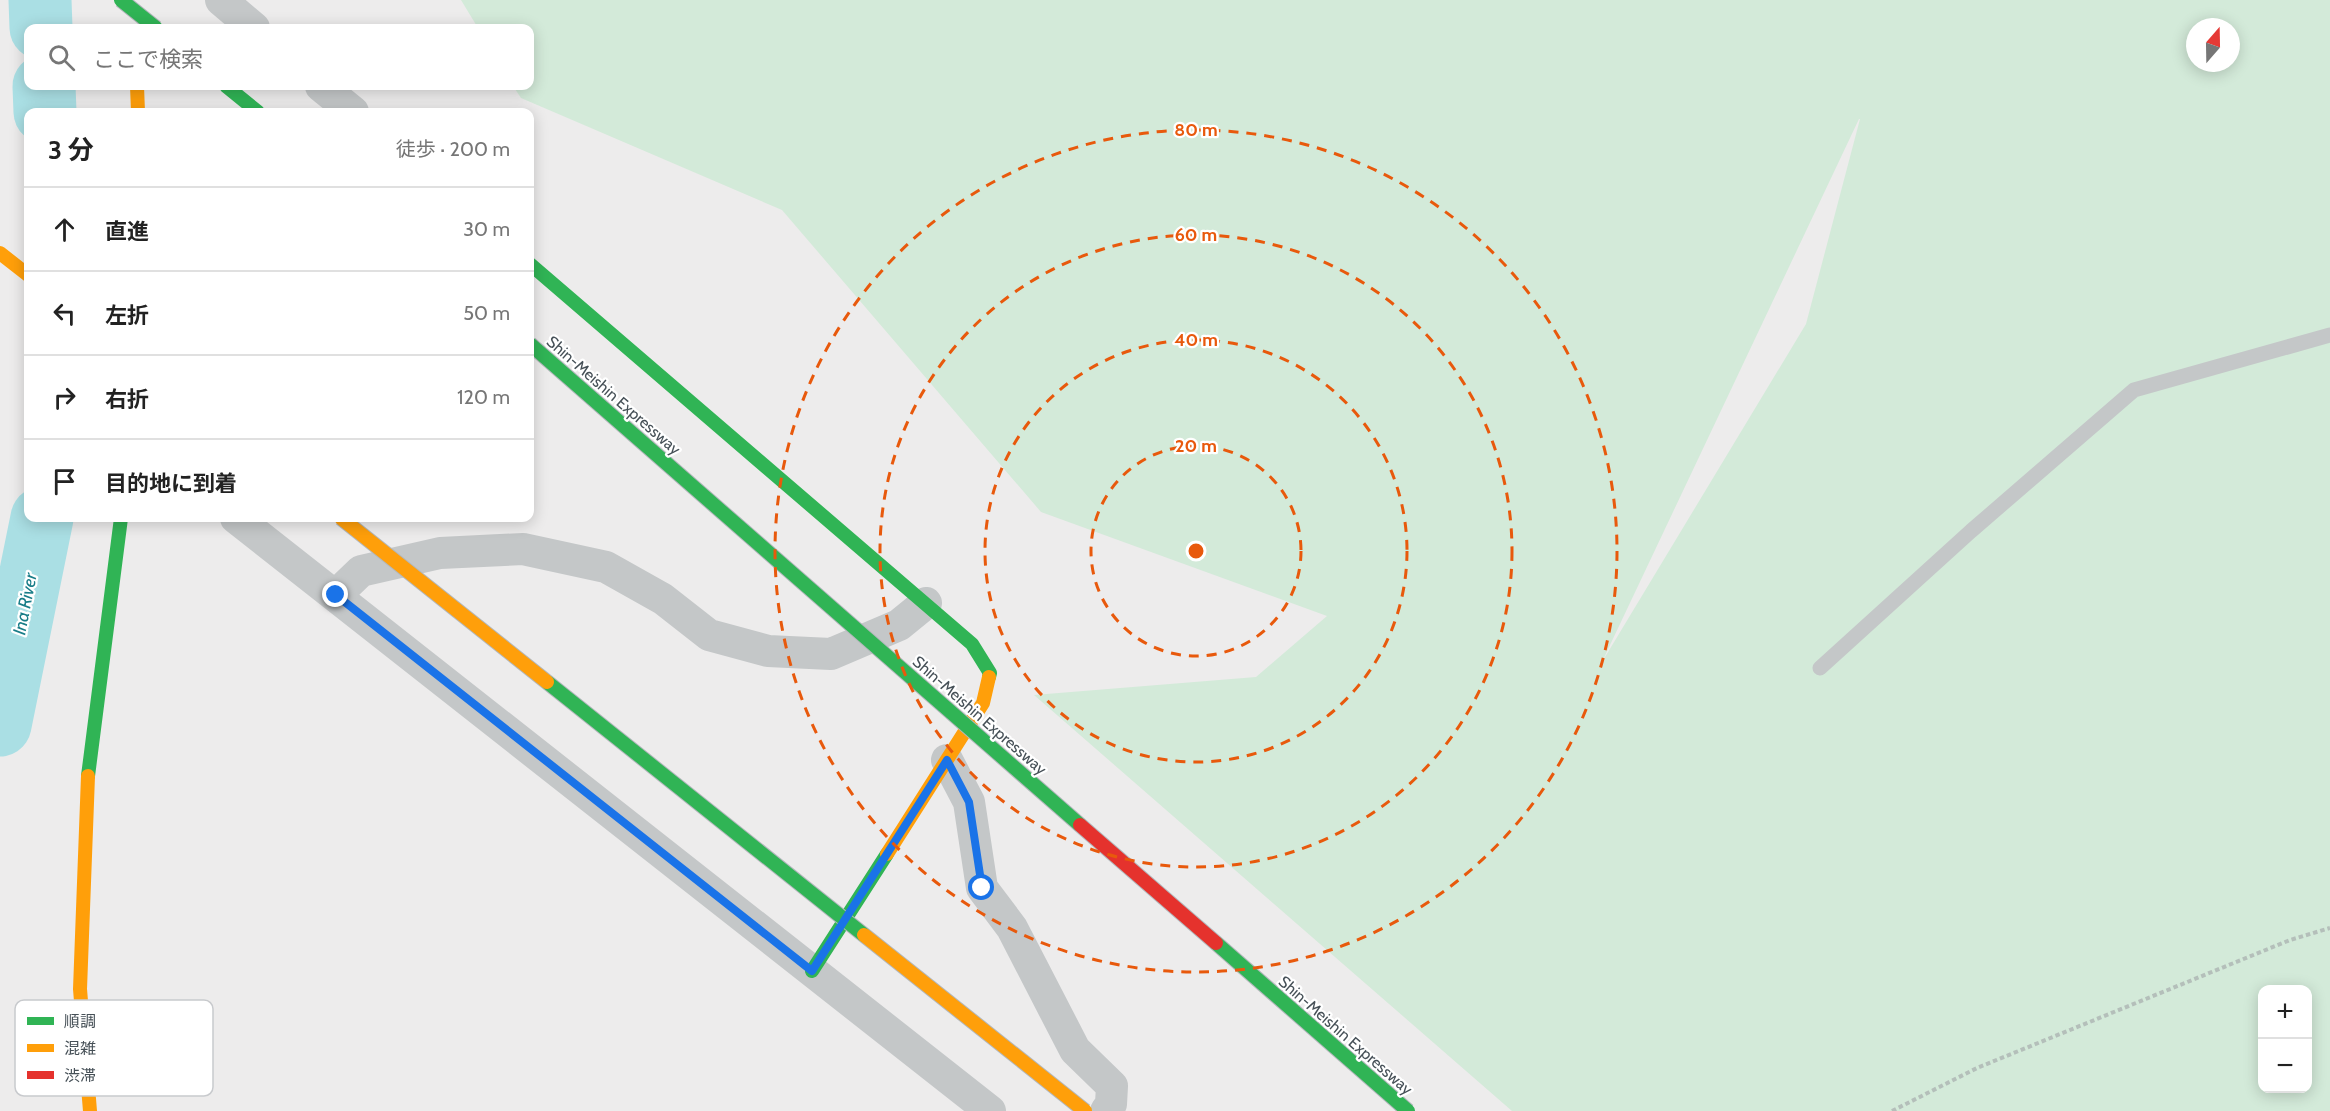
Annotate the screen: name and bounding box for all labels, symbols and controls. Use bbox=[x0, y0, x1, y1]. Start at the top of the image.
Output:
north arrow bbox=[2186, 18, 2240, 72]
search box bbox=[24, 24, 534, 90]
icon: search bbox=[45, 41, 78, 74]
text: ここで検索 bbox=[93, 46, 203, 73]
text: 80 m bbox=[1174, 119, 1218, 141]
text: 3 分 bbox=[48, 134, 94, 166]
text: 徒歩 · 200 m bbox=[396, 137, 510, 161]
icon: ahead bbox=[48, 213, 81, 246]
text: 30 m bbox=[463, 217, 510, 241]
text: 直進 bbox=[105, 218, 149, 245]
text: 60 m bbox=[1175, 224, 1217, 246]
icon: left bbox=[48, 297, 81, 330]
text: 50 m bbox=[463, 301, 510, 325]
text: 左折 bbox=[105, 302, 149, 329]
text: 40 m bbox=[1174, 329, 1218, 351]
street label: Shin-Meishin Expressway bbox=[543, 332, 685, 459]
icon: right bbox=[48, 381, 81, 414]
text: 120 m bbox=[457, 385, 510, 409]
text: 右折 bbox=[105, 386, 149, 413]
text: 20 m bbox=[1175, 435, 1217, 457]
icon: arrive bbox=[48, 465, 81, 498]
text: 目的地に到着 bbox=[105, 470, 237, 497]
centre of rings bbox=[1186, 541, 1206, 561]
water label: Ina River bbox=[8, 570, 42, 637]
route end bbox=[322, 581, 348, 607]
street label: Shin-Meishin Expressway bbox=[909, 652, 1051, 779]
route start bbox=[968, 874, 994, 900]
street label: Shin-Meishin Expressway bbox=[1275, 972, 1417, 1099]
map controls bbox=[2258, 985, 2312, 1093]
button: + bbox=[2258, 985, 2312, 1039]
legend bbox=[15, 1000, 213, 1096]
text: 順調 bbox=[64, 1012, 96, 1031]
text: 混雑 bbox=[64, 1039, 96, 1058]
button: − bbox=[2258, 1039, 2312, 1093]
text: 渋滞 bbox=[64, 1066, 96, 1085]

